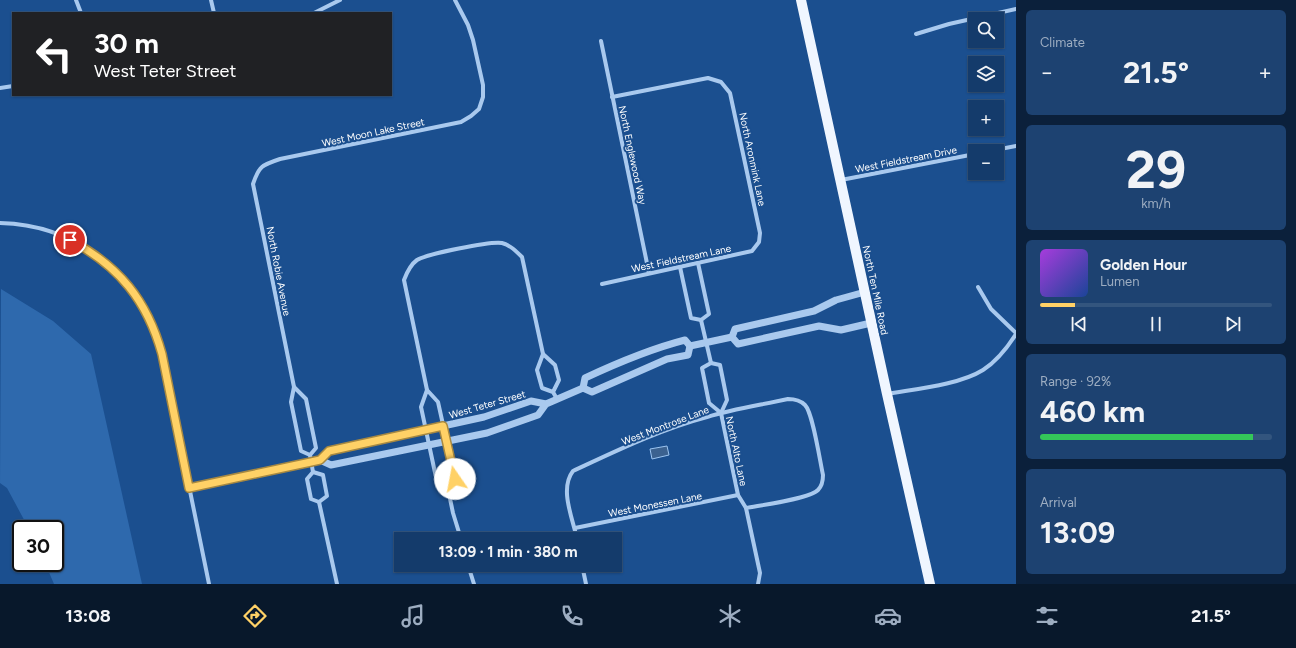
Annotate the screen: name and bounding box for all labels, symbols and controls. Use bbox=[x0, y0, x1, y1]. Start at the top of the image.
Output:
map controls bbox=[968, 12, 1004, 180]
button: search bbox=[968, 12, 1004, 48]
text: 30 m bbox=[94, 26, 159, 60]
icon: left bbox=[28, 28, 80, 80]
text: Climate bbox=[1040, 35, 1085, 50]
text: 21.5° bbox=[1123, 54, 1189, 91]
button: layers bbox=[968, 56, 1004, 92]
text: − bbox=[1040, 59, 1054, 86]
text: + bbox=[1258, 59, 1272, 86]
text: West Teter Street bbox=[94, 60, 236, 82]
button: + bbox=[968, 100, 1004, 136]
street label: North Englewood Way bbox=[616, 104, 649, 206]
street label: North Aronmink Lane bbox=[736, 111, 769, 208]
street label: West Moon Lake Street bbox=[321, 115, 426, 150]
text: 29 bbox=[1126, 139, 1186, 201]
street label: West Fieldstream Drive bbox=[854, 143, 959, 176]
button: − bbox=[968, 144, 1004, 180]
text: km/h bbox=[1141, 196, 1171, 211]
pin bbox=[53, 223, 87, 257]
street label: North Robie Avenue bbox=[263, 225, 294, 317]
icon: arrive bbox=[59, 229, 81, 251]
street label: West Fieldstream Lane bbox=[630, 241, 733, 275]
street label: North Ten Mile Road bbox=[860, 244, 891, 336]
text: Golden Hour bbox=[1100, 256, 1187, 274]
text: Lumen bbox=[1100, 274, 1139, 289]
icon: previous bbox=[1068, 313, 1090, 335]
icon: pause bbox=[1145, 313, 1167, 335]
icon: next bbox=[1222, 313, 1244, 335]
text: Range · 92% bbox=[1040, 374, 1111, 389]
street label: West Teter Street bbox=[447, 387, 527, 422]
text: 460 km bbox=[1040, 393, 1145, 430]
street label: West Montrose Lane bbox=[620, 403, 711, 448]
street label: North Alto Lane bbox=[723, 415, 750, 488]
position arrow bbox=[434, 458, 476, 500]
street label: West Monessen Lane bbox=[607, 489, 704, 520]
text: Arrival bbox=[1040, 495, 1077, 510]
text: 13:09 bbox=[1040, 514, 1115, 551]
speed limit sign: 30 bbox=[12, 520, 64, 572]
text: 13:09 · 1 min · 380 m bbox=[438, 543, 578, 561]
icon: directions bbox=[241, 602, 269, 630]
icon: music bbox=[399, 602, 427, 630]
icon: phone bbox=[558, 602, 586, 630]
icon: climate bbox=[716, 602, 744, 630]
icon: car bbox=[874, 602, 902, 630]
icon: filters bbox=[1033, 602, 1061, 630]
text: 13:08 bbox=[65, 605, 111, 627]
text: 21.5° bbox=[1191, 605, 1231, 627]

